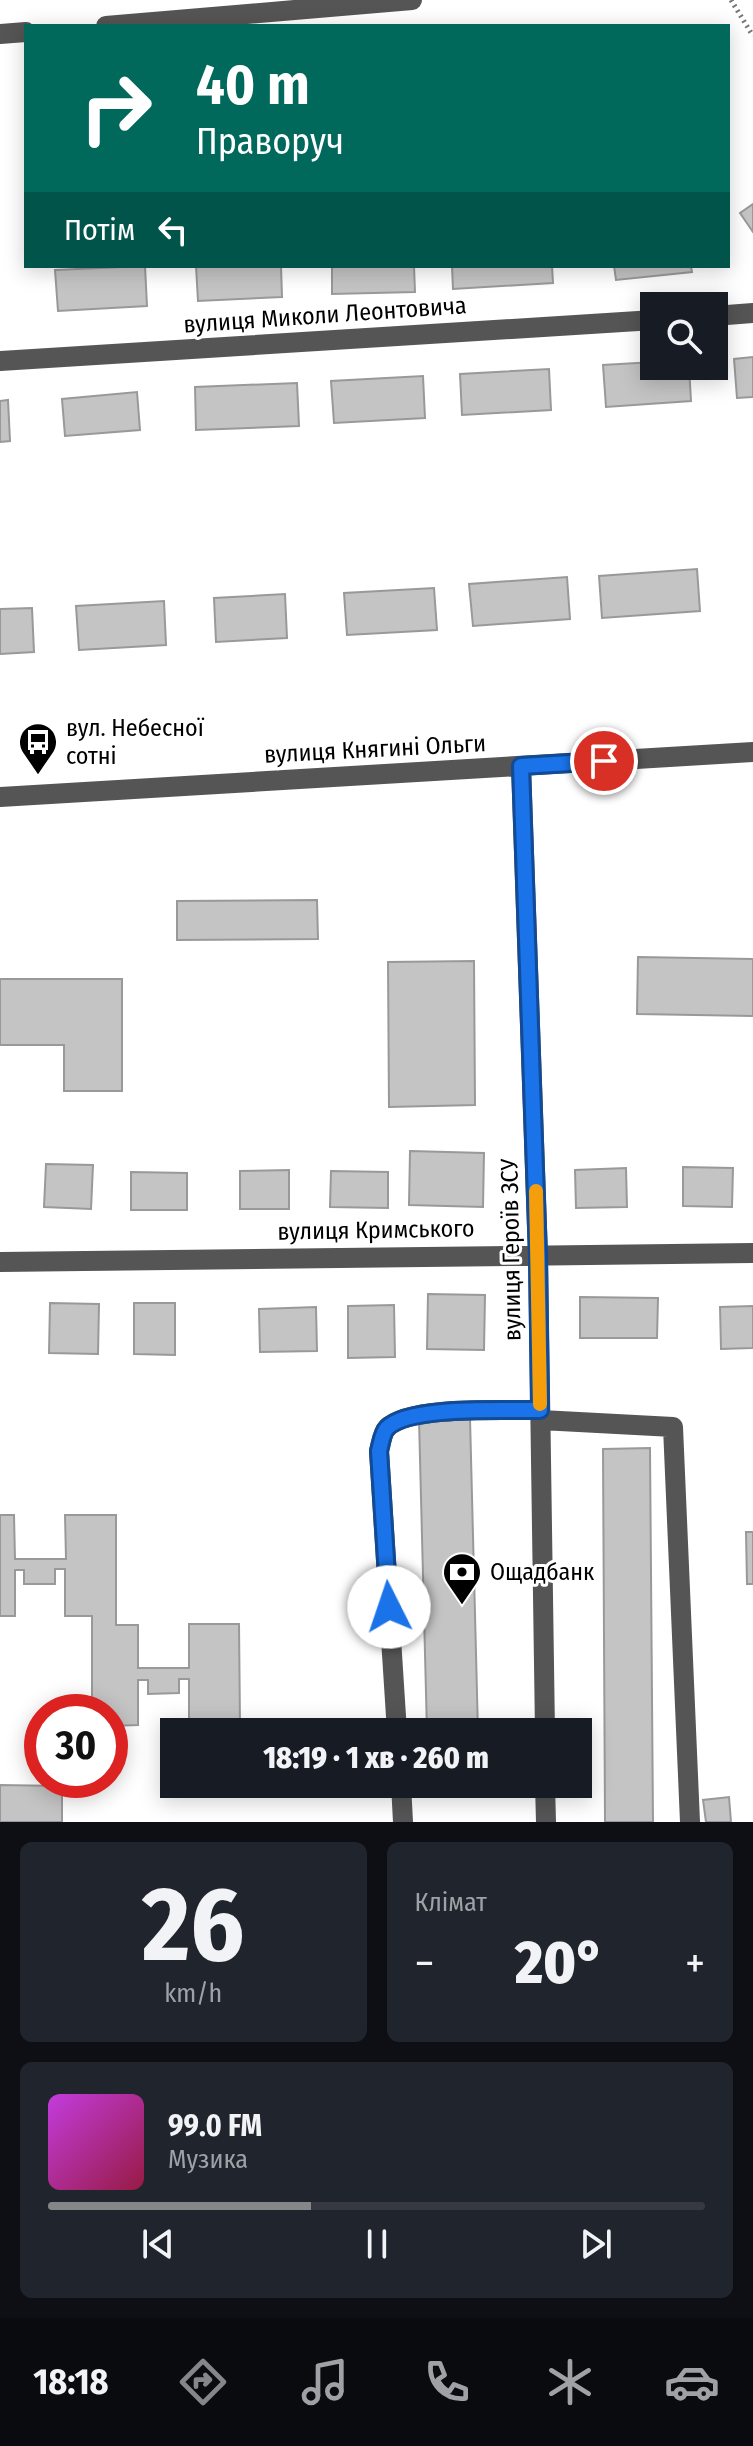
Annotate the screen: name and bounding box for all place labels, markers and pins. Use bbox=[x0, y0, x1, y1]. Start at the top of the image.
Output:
place label: вул. Небесної сотні bbox=[66, 714, 205, 770]
bus stop icon: вул. Небесної сотні bbox=[17, 721, 59, 776]
pin bbox=[570, 727, 638, 795]
bank icon: Ощадбанк bbox=[441, 1551, 483, 1606]
place label: Ощадбанк bbox=[490, 1558, 595, 1586]

